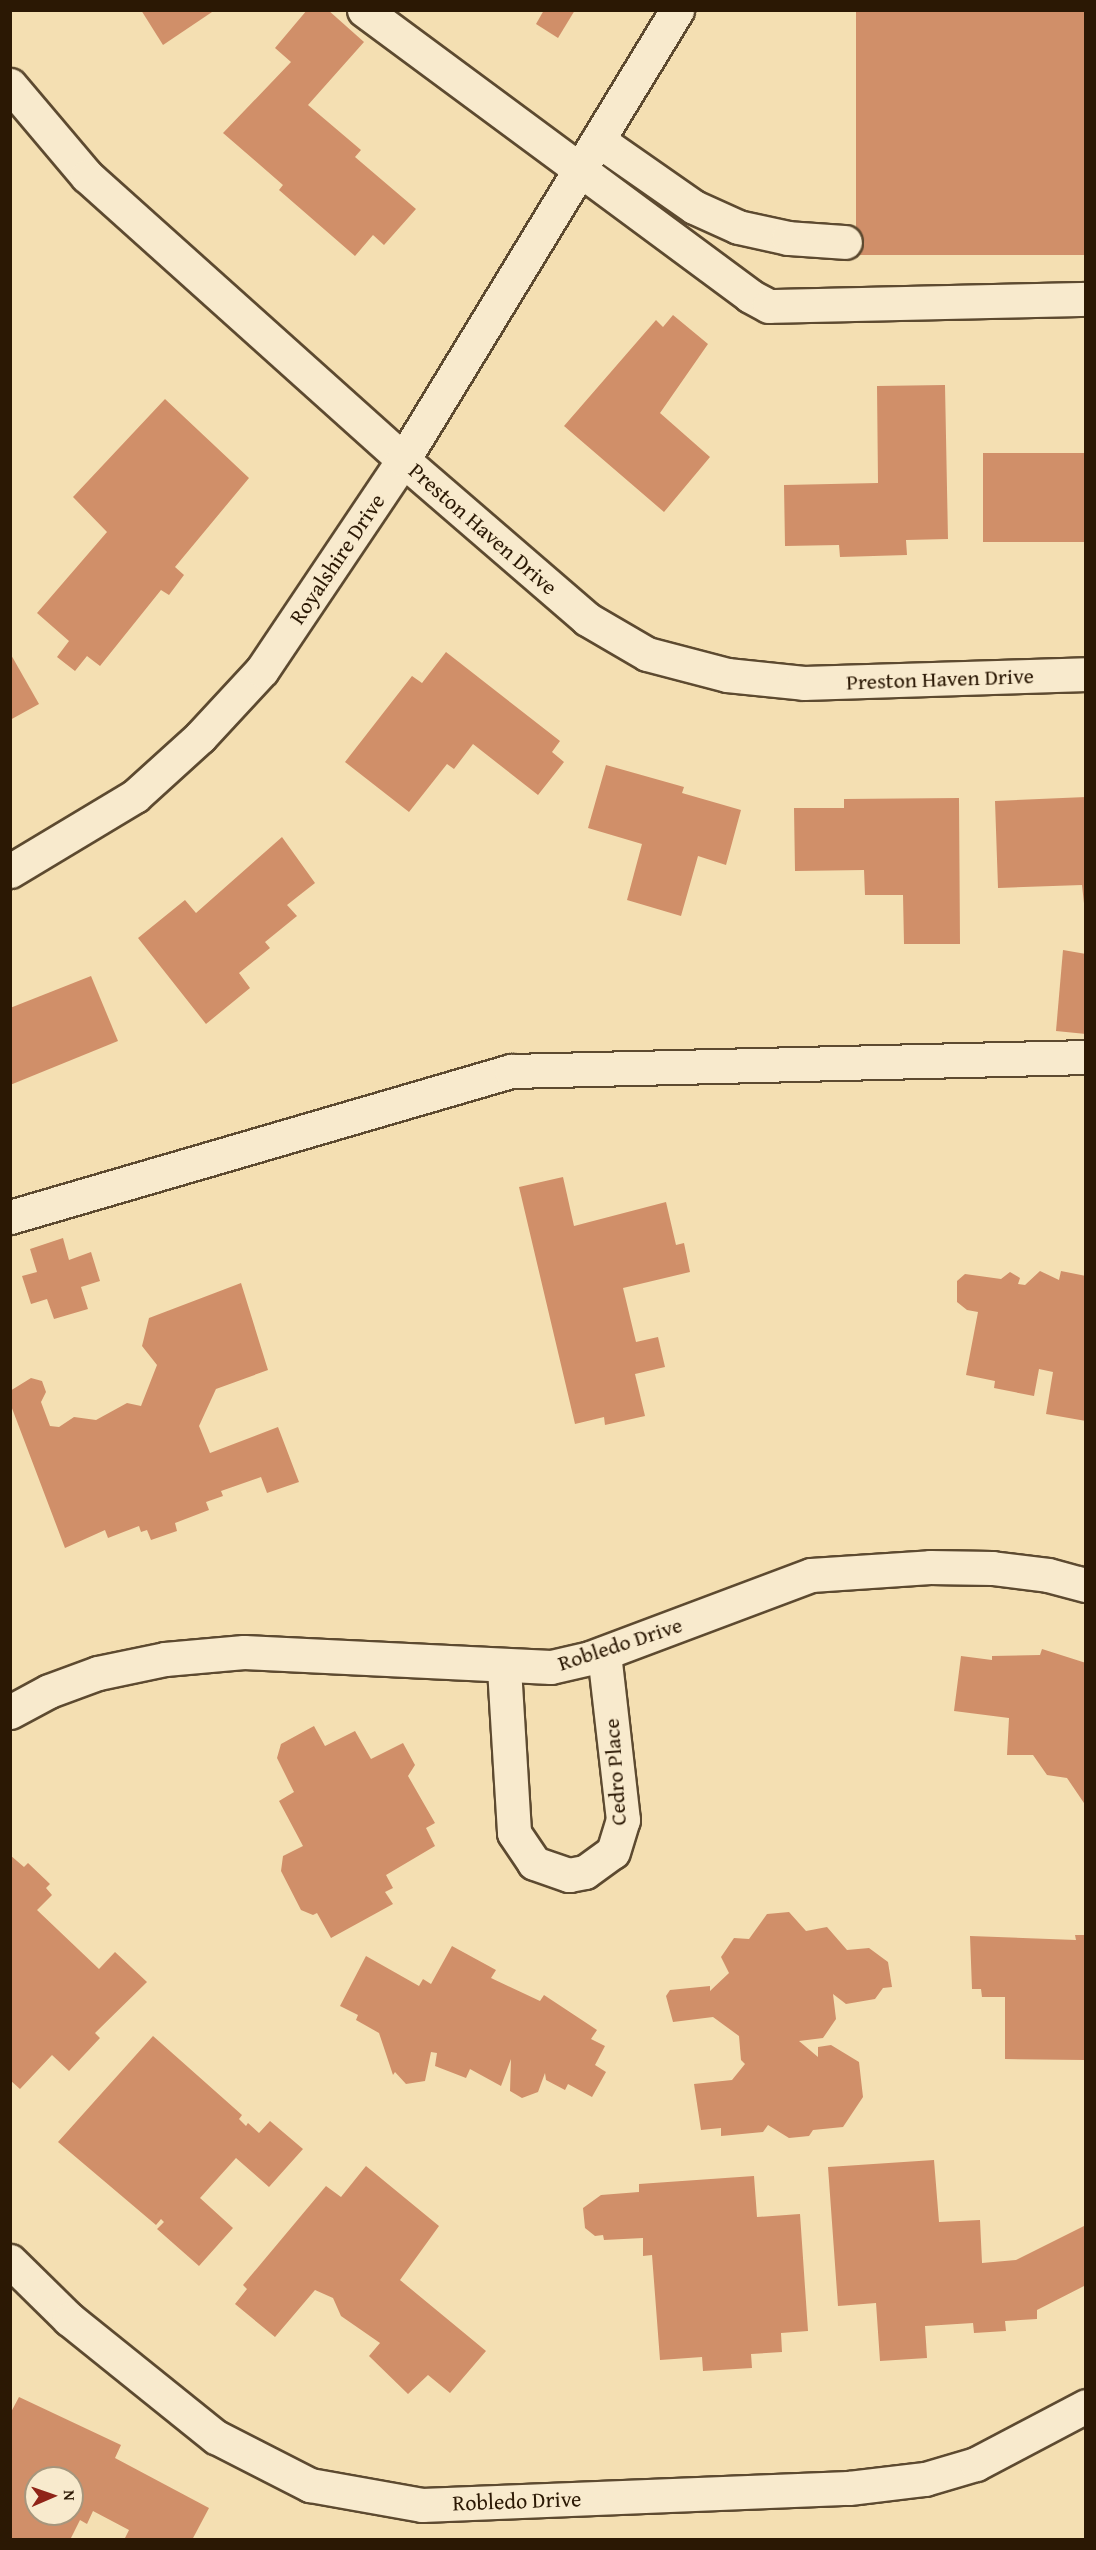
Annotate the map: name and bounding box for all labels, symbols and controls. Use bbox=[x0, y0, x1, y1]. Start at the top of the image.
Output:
street label: Preston Haven Drive bbox=[403, 457, 563, 601]
street label: Royalshire Drive bbox=[284, 489, 390, 629]
street label: Preston Haven Drive bbox=[846, 663, 1034, 695]
street label: Robledo Drive bbox=[555, 1612, 685, 1676]
street label: Cedro Place bbox=[598, 1718, 632, 1826]
north arrow bbox=[24, 2466, 84, 2526]
street label: Robledo Drive bbox=[452, 2486, 582, 2516]
text: N bbox=[58, 2490, 82, 2501]

